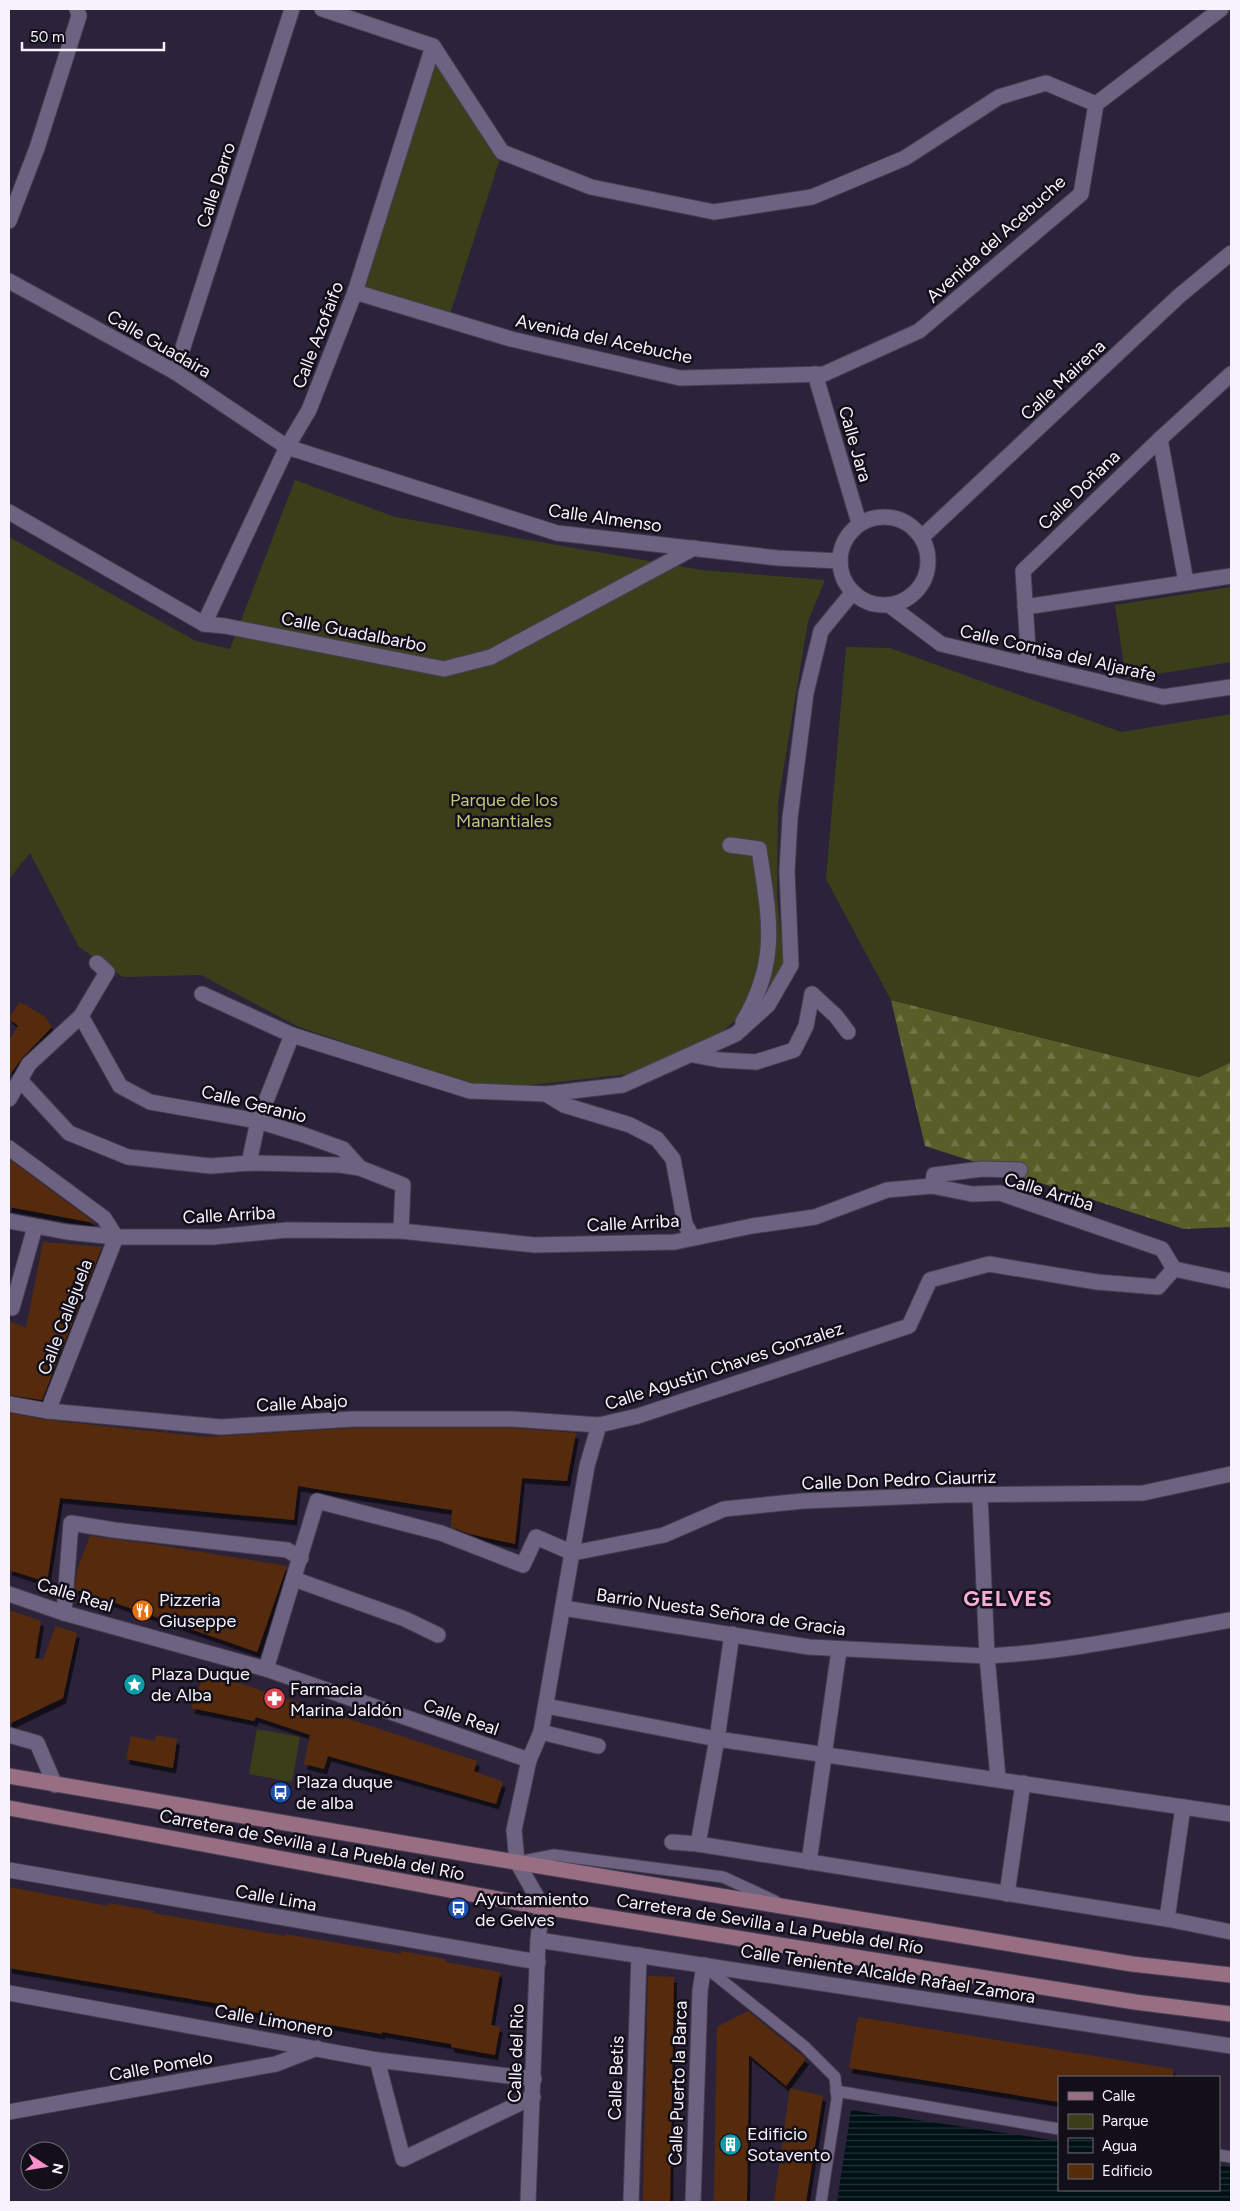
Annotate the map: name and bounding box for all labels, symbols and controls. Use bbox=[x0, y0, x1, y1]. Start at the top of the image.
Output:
scale bar bbox=[22, 20, 165, 52]
text: 50 m bbox=[30, 28, 65, 46]
street label: Calle Darro bbox=[192, 140, 240, 230]
street label: Avenida del Acebuche bbox=[922, 171, 1070, 307]
street label: Calle Azofaifo bbox=[288, 278, 348, 392]
street label: Calle Guadaira bbox=[103, 305, 215, 383]
street label: Avenida del Acebuche bbox=[514, 310, 694, 369]
street label: Calle Mairena bbox=[1016, 335, 1110, 425]
street label: Calle Jara bbox=[834, 403, 876, 485]
street label: Calle Doñana bbox=[1033, 445, 1125, 535]
street label: Calle Almenso bbox=[547, 499, 663, 537]
street label: Calle Guadalbarbo bbox=[279, 607, 429, 657]
street label: Calle Cornisa del Aljarafe bbox=[958, 620, 1158, 686]
park label: Parque de los Manantiales bbox=[450, 789, 558, 832]
street label: Calle Geranio bbox=[199, 1080, 309, 1128]
street label: Calle Arriba bbox=[1001, 1168, 1097, 1216]
street label: Calle Arriba bbox=[182, 1202, 276, 1228]
street label: Calle Arriba bbox=[586, 1210, 680, 1236]
street label: Calle Callejuela bbox=[33, 1256, 97, 1378]
street label: Calle Agustin Chaves Gonzalez bbox=[602, 1317, 846, 1415]
street label: Calle Abajo bbox=[256, 1390, 348, 1416]
street label: Calle Don Pedro Ciaurriz bbox=[801, 1466, 997, 1494]
street label: Calle Real bbox=[34, 1573, 116, 1617]
street label: Barrio Nuesta Señora de Gracia bbox=[595, 1584, 847, 1640]
district label: GELVES bbox=[963, 1585, 1053, 1612]
place label: Pizzeria Giuseppe bbox=[159, 1589, 236, 1632]
restaurant icon: Pizzeria Giuseppe bbox=[131, 1598, 155, 1622]
place label: Plaza Duque de Alba bbox=[151, 1663, 250, 1706]
place icon: Plaza Duque de Alba bbox=[123, 1672, 147, 1696]
place label: Farmacia Marina Jaldón bbox=[290, 1678, 402, 1721]
pharmacy icon: Farmacia Marina Jaldón bbox=[262, 1687, 286, 1711]
street label: Calle Real bbox=[420, 1694, 502, 1740]
place label: Plaza duque de alba bbox=[296, 1771, 393, 1814]
bus stop icon: Plaza duque de alba bbox=[268, 1780, 292, 1804]
street label: Carretera de Sevilla a La Puebla del Río bbox=[157, 1805, 467, 1885]
street label: Calle Lima bbox=[234, 1880, 318, 1916]
place label: Ayuntamiento de Gelves bbox=[475, 1888, 589, 1931]
street label: Carretera de Sevilla a La Puebla del Río bbox=[615, 1889, 925, 1959]
bus stop icon: Ayuntamiento de Gelves bbox=[447, 1897, 471, 1921]
street label: Calle Teniente Alcalde Rafael Zamora bbox=[739, 1940, 1037, 2008]
street label: Calle Limonero bbox=[213, 2000, 335, 2042]
street label: Calle Puerto la Barca bbox=[664, 2000, 692, 2166]
street label: Calle del Rio bbox=[503, 2003, 529, 2103]
street label: Calle Betis bbox=[604, 2035, 628, 2121]
street label: Calle Pomelo bbox=[108, 2046, 214, 2086]
legend bbox=[1058, 2076, 1220, 2191]
text: Calle bbox=[1102, 2087, 1135, 2105]
text: Parque bbox=[1102, 2112, 1149, 2130]
place label: Edificio Sotavento bbox=[747, 2123, 831, 2166]
building icon: Edificio Sotavento bbox=[719, 2132, 743, 2156]
text: Agua bbox=[1102, 2137, 1137, 2155]
north arrow bbox=[20, 2141, 70, 2191]
text: N bbox=[48, 2162, 67, 2176]
text: Edificio bbox=[1102, 2162, 1153, 2180]

